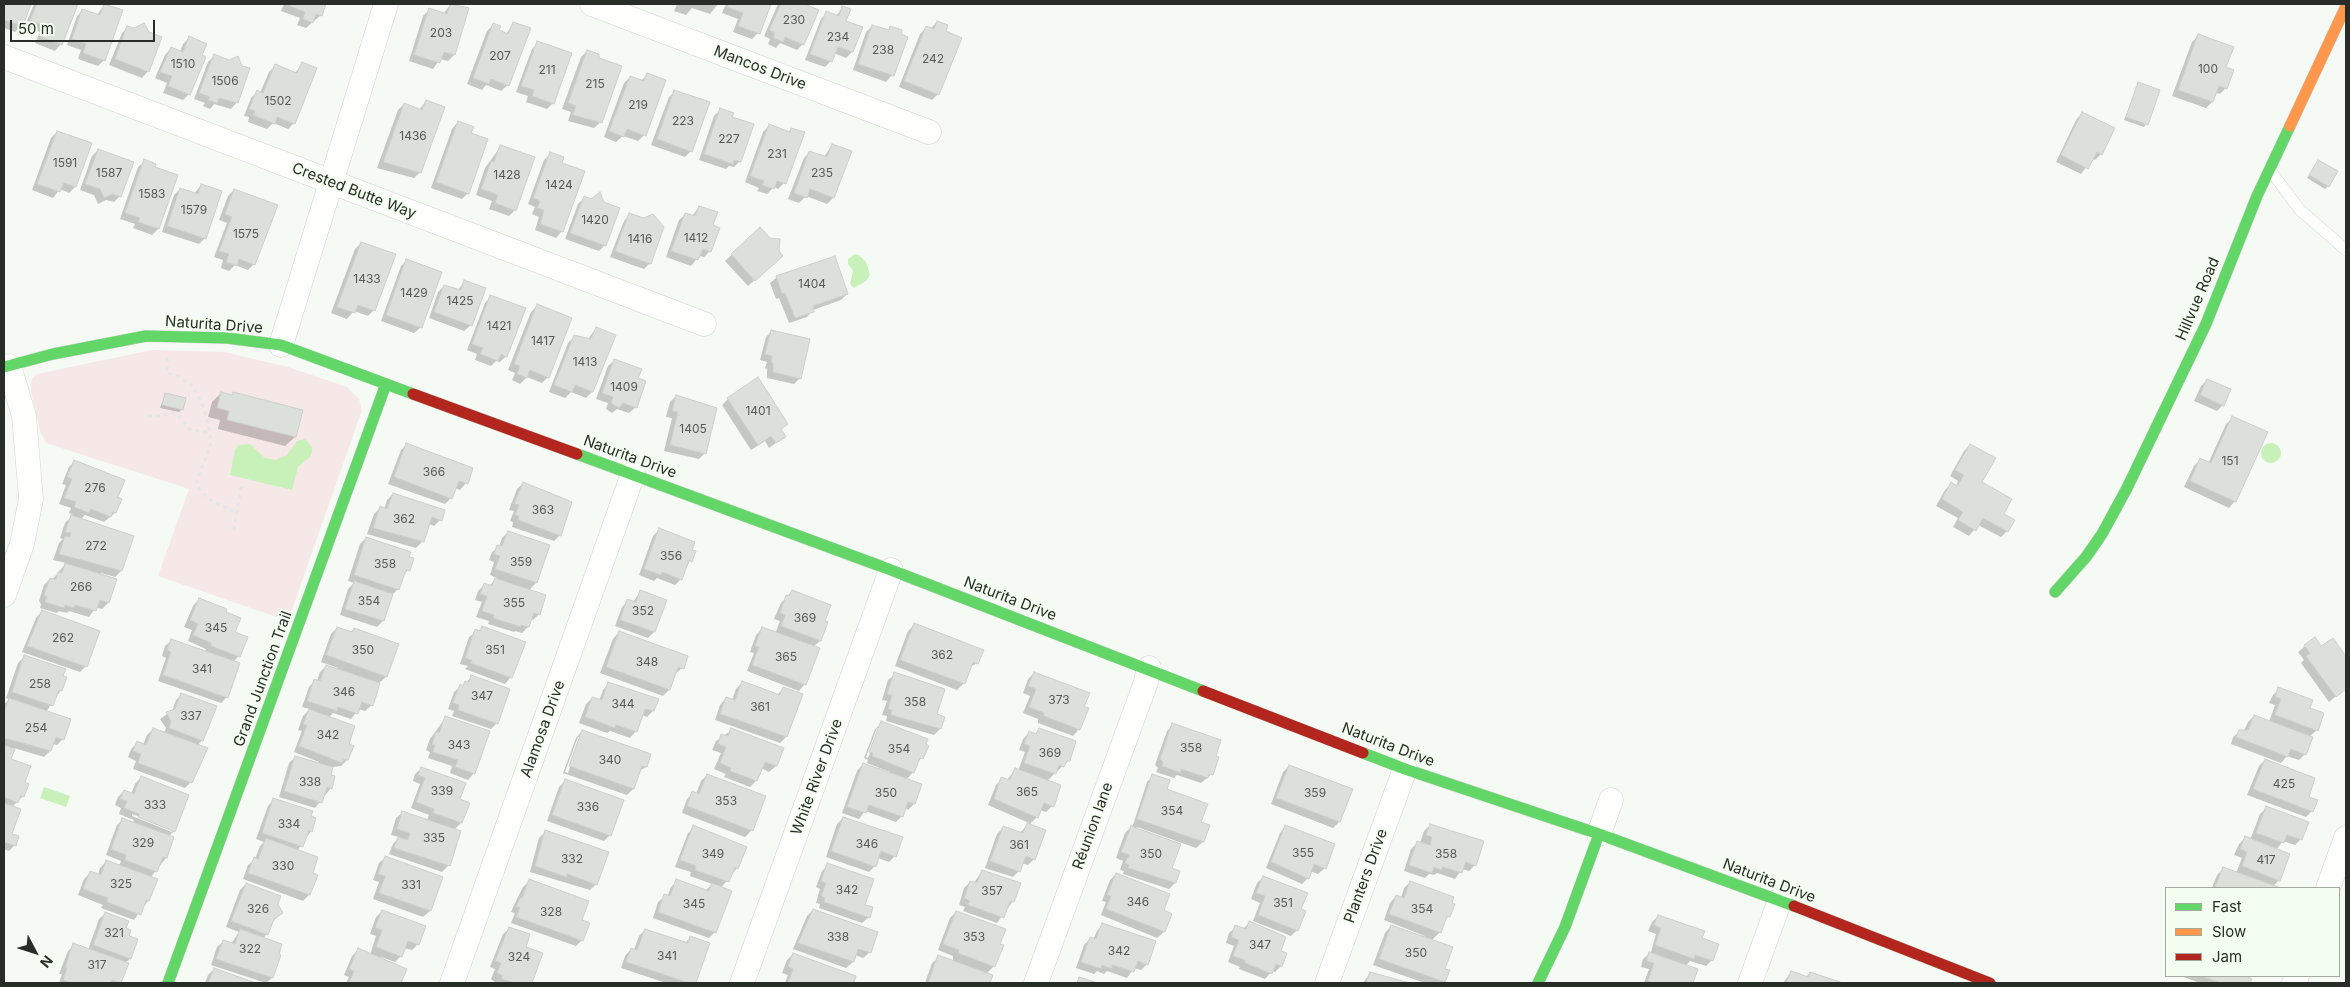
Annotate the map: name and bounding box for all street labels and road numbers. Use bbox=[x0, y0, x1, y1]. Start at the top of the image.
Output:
street label: Mancos Drive bbox=[711, 42, 809, 94]
street label: Crested Butte Way bbox=[289, 159, 419, 223]
street label: Hillvue Road bbox=[2172, 255, 2224, 343]
street label: Naturita Drive bbox=[165, 313, 263, 337]
street label: Naturita Drive bbox=[581, 432, 679, 482]
street label: Naturita Drive bbox=[961, 573, 1059, 625]
street label: Grand Junction Trail bbox=[230, 609, 296, 749]
street label: Alamosa Drive bbox=[517, 678, 569, 780]
street label: White River Drive bbox=[788, 716, 846, 838]
street label: Naturita Drive bbox=[1339, 719, 1437, 771]
street label: Réunion lane bbox=[1069, 780, 1117, 872]
street label: Planters Drive bbox=[1341, 826, 1391, 926]
street label: Naturita Drive bbox=[1720, 855, 1818, 907]

